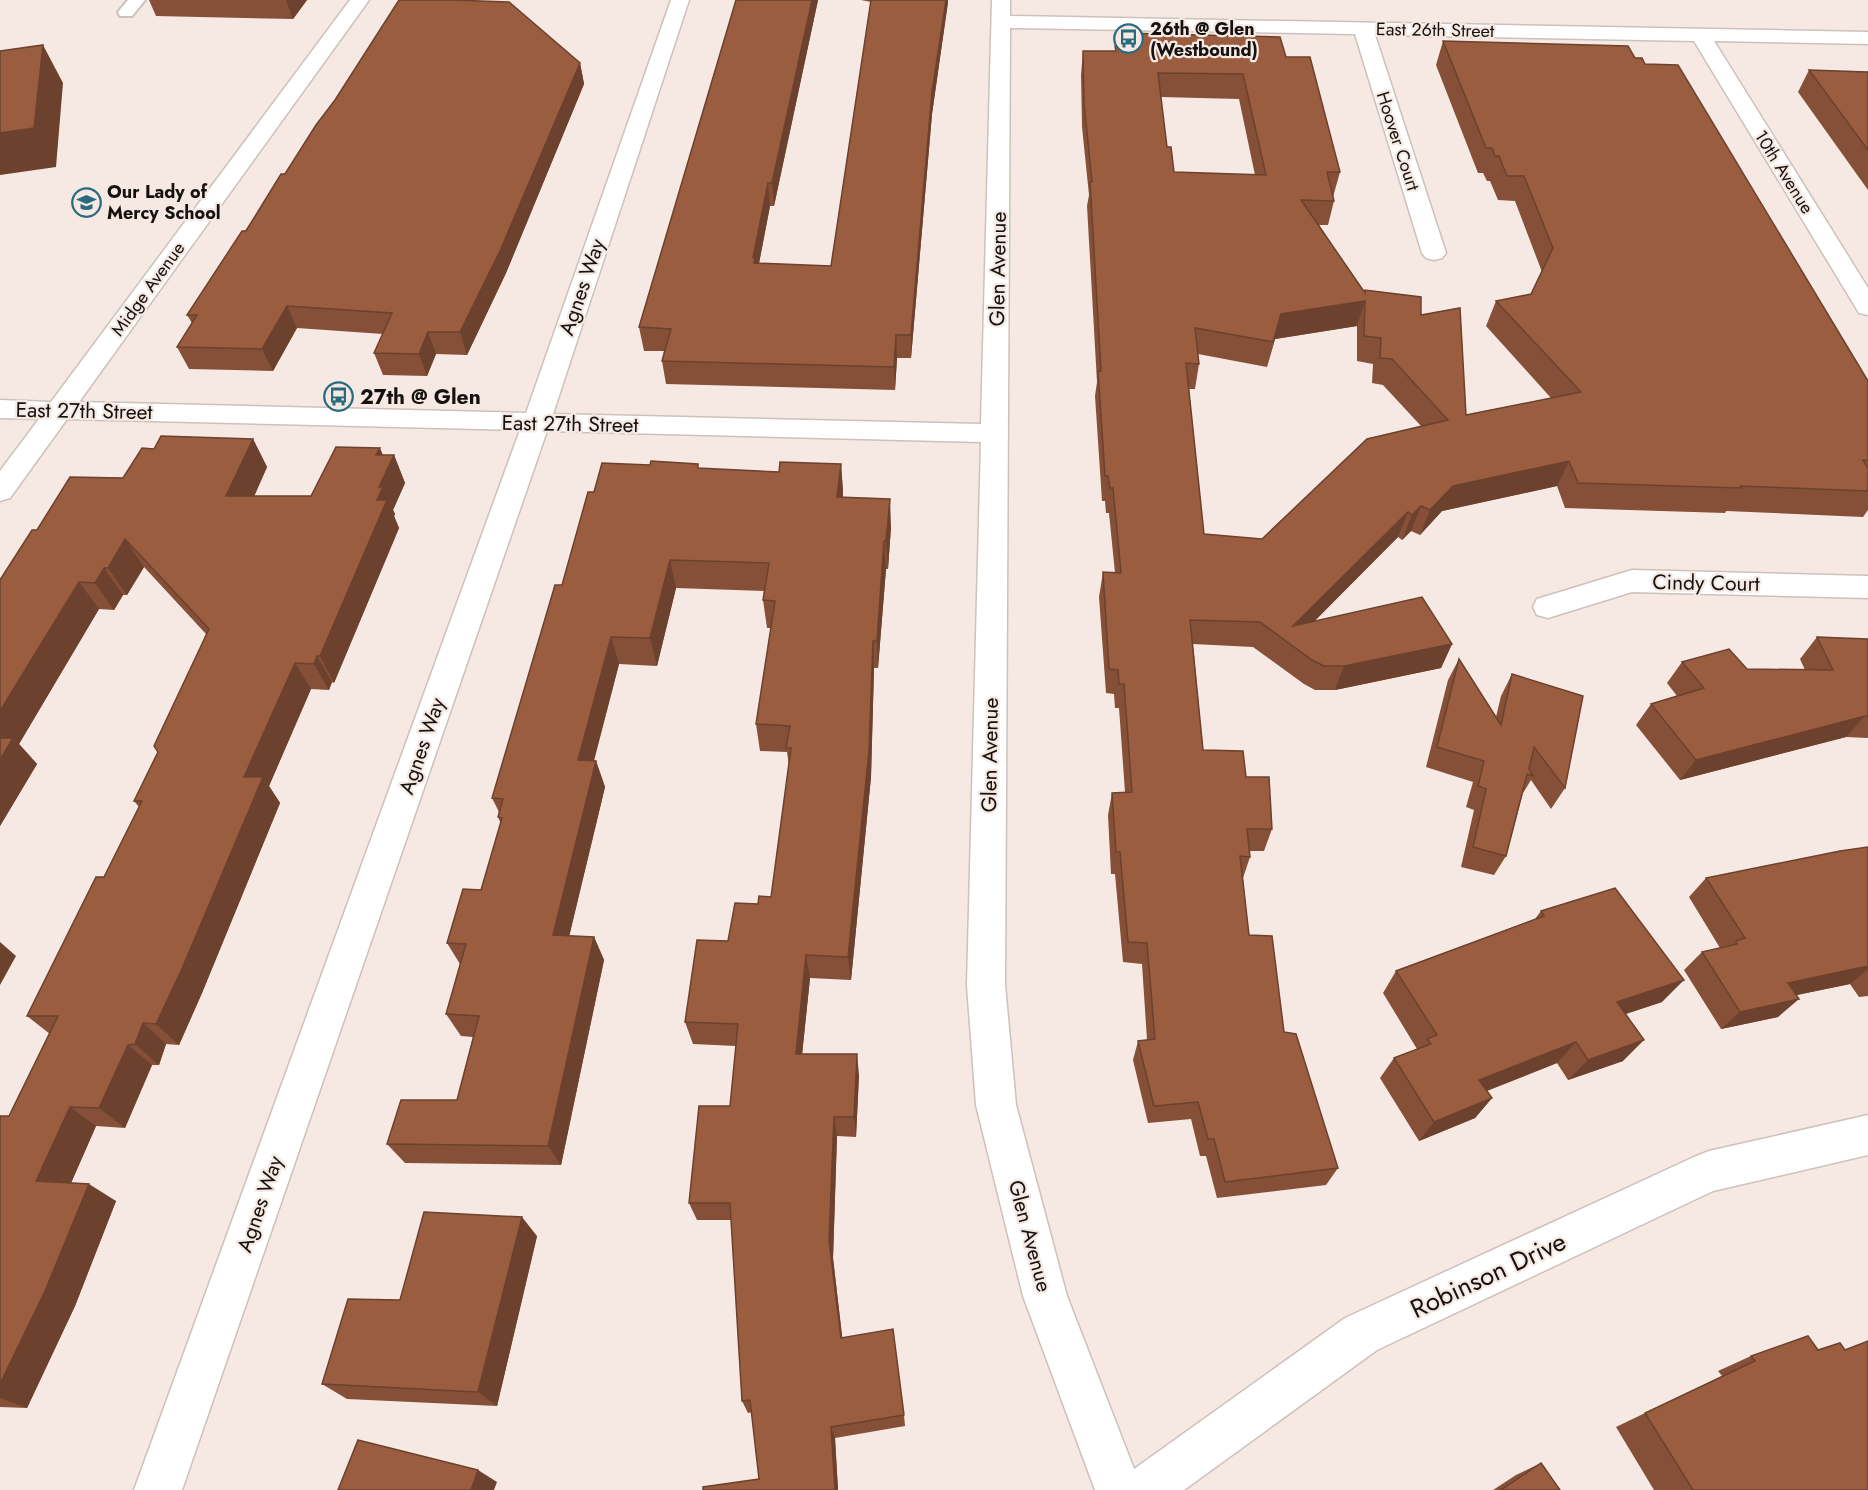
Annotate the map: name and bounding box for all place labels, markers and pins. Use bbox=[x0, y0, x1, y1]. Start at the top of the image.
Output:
place label: 26th @ Glen (Westbound) bbox=[1150, 16, 1258, 63]
bus stop icon: 26th @ Glen (Westbound) bbox=[1113, 23, 1145, 55]
place label: Our Lady of Mercy School bbox=[107, 179, 221, 226]
school or university icon: Our Lady of Mercy School bbox=[70, 186, 102, 218]
bus stop icon: 27th @ Glen bbox=[323, 381, 355, 413]
place label: 27th @ Glen bbox=[360, 382, 481, 412]

